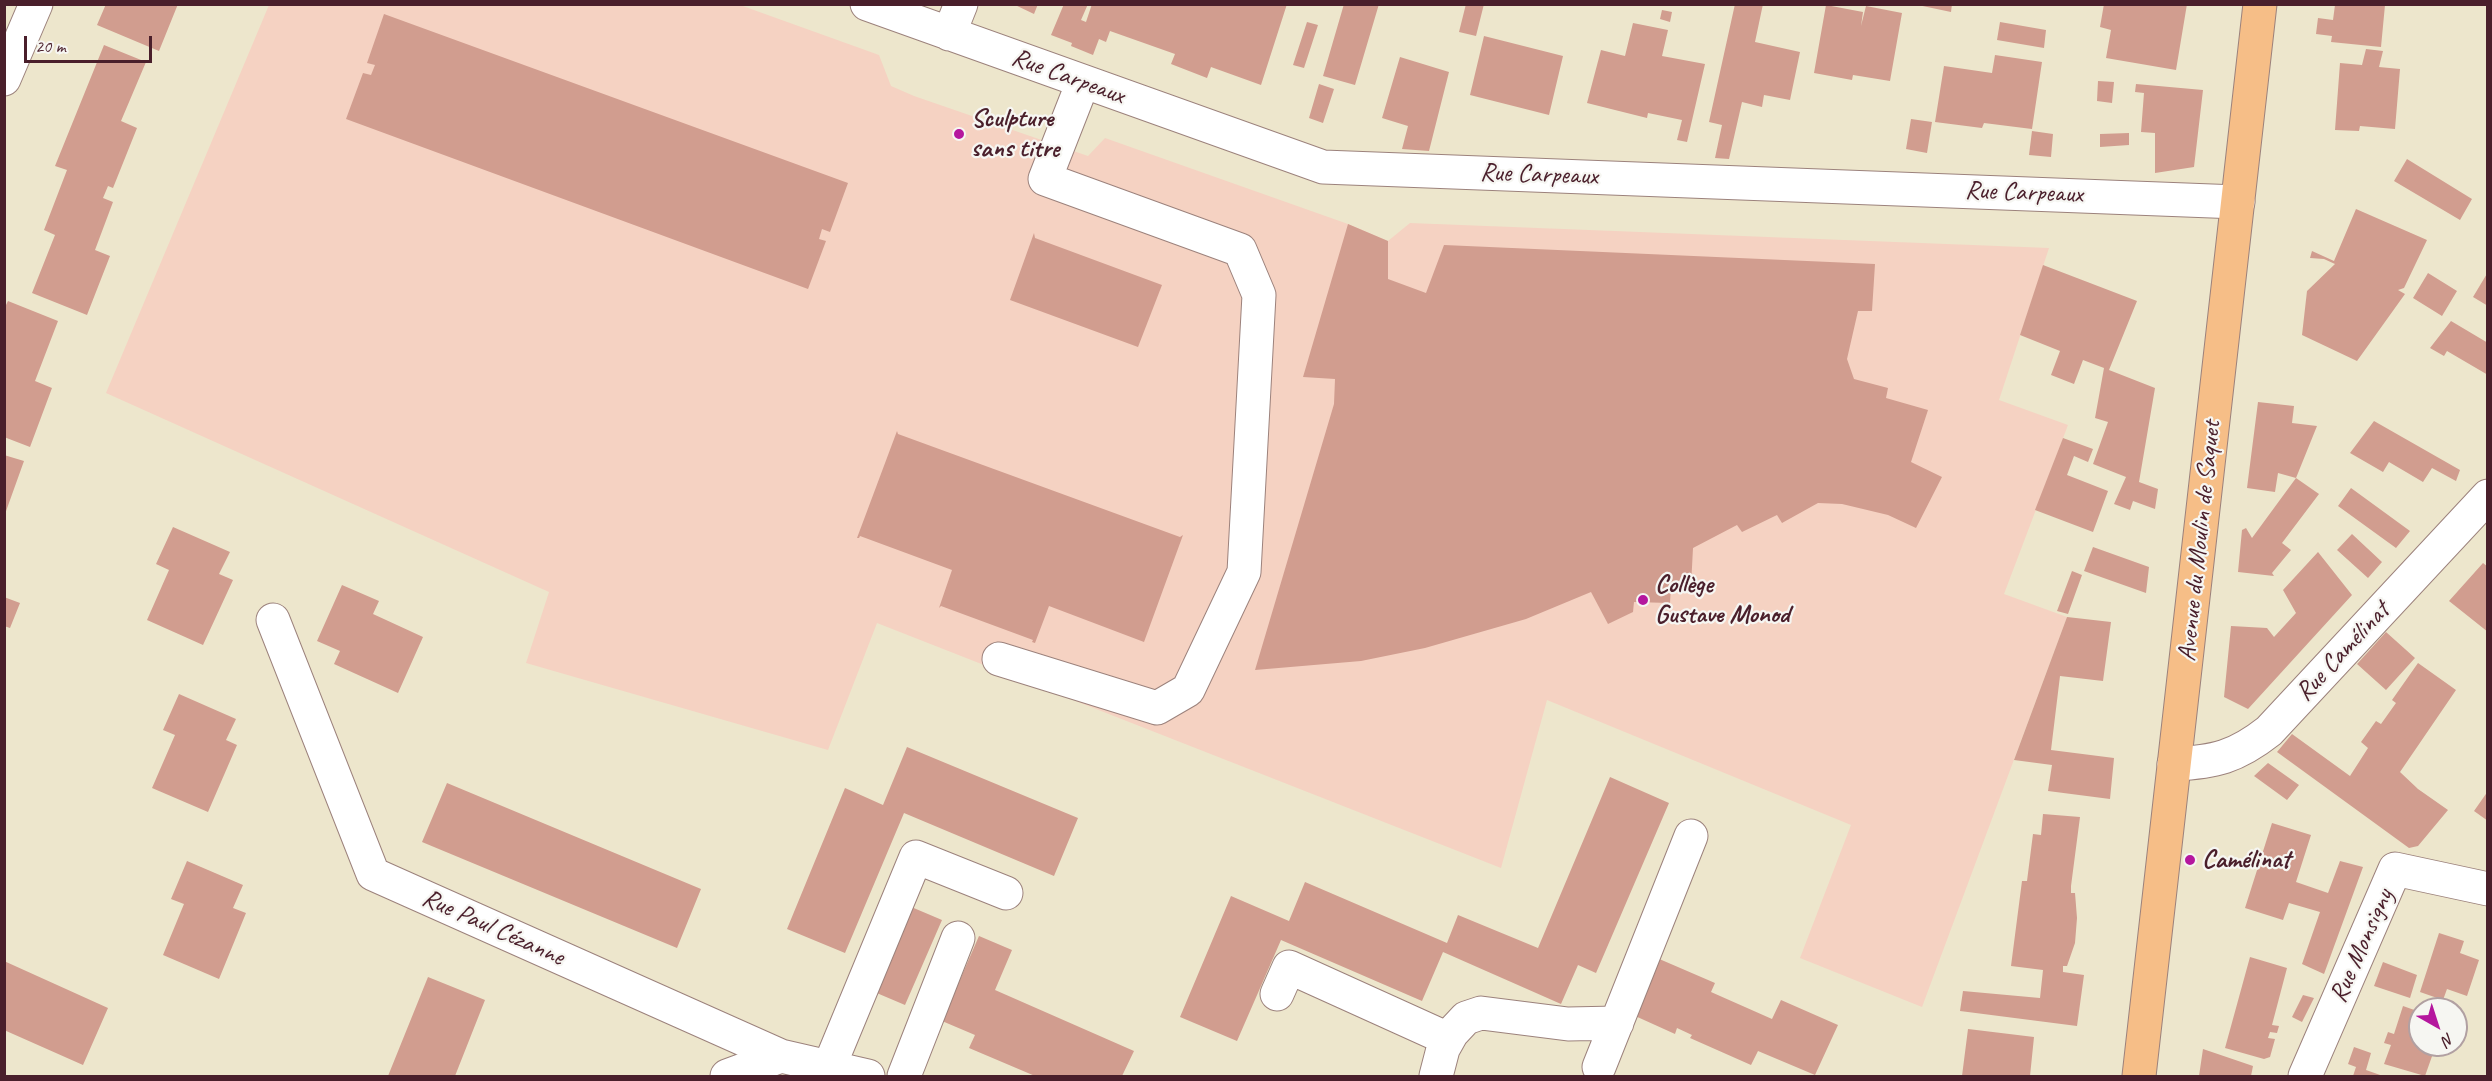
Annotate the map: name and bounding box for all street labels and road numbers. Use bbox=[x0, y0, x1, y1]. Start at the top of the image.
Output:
street label: Rue Carpeaux bbox=[1007, 42, 1129, 112]
street label: Rue Carpeaux bbox=[1479, 157, 1599, 193]
street label: Rue Carpeaux bbox=[1964, 175, 2084, 211]
street label: Avenue du Moulin de Saquet bbox=[2172, 419, 2228, 663]
street label: Rue Camélinat bbox=[2289, 596, 2397, 708]
street label: Rue Paul Cézanne bbox=[417, 883, 569, 973]
street label: Rue Monsigny bbox=[2323, 885, 2401, 1007]

